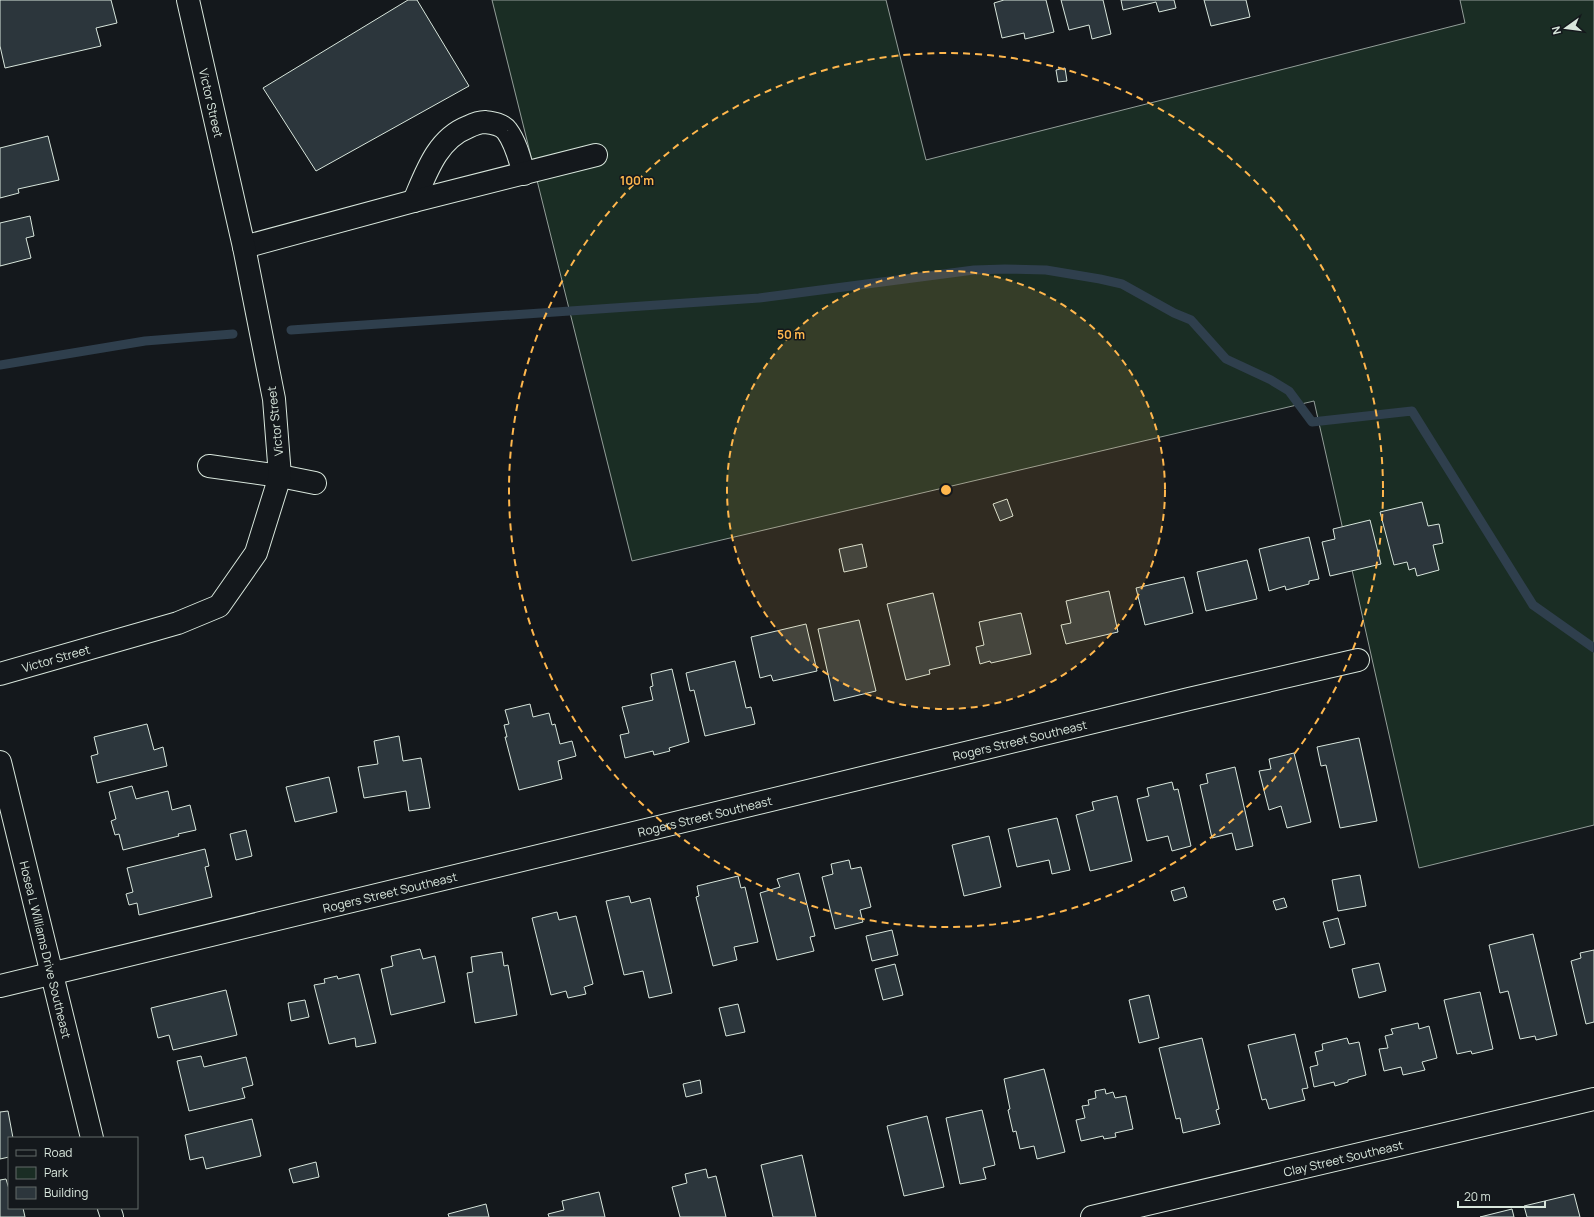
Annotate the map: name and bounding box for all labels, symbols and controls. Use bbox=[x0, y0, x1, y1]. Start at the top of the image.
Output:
north arrow bbox=[1546, 8, 1586, 48]
text: N bbox=[1548, 25, 1564, 36]
street label: Victor Street bbox=[195, 67, 227, 139]
text: 100 m bbox=[620, 172, 654, 189]
text: 50 m bbox=[777, 326, 805, 343]
street label: Victor Street bbox=[263, 385, 287, 457]
centre of rings bbox=[939, 483, 953, 497]
street label: Victor Street bbox=[20, 640, 92, 676]
street label: Rogers Street Southeast bbox=[951, 715, 1089, 764]
street label: Rogers Street Southeast bbox=[636, 791, 774, 840]
street label: Hosea L Williams Drive Southeast bbox=[16, 859, 76, 1040]
street label: Rogers Street Southeast bbox=[321, 867, 459, 916]
street label: Clay Street Southeast bbox=[1282, 1136, 1405, 1180]
legend bbox=[8, 1137, 138, 1209]
text: Road bbox=[44, 1144, 72, 1161]
text: Park bbox=[44, 1164, 69, 1181]
scale bar bbox=[1458, 1183, 1545, 1209]
text: Building bbox=[44, 1184, 88, 1201]
text: 20 m bbox=[1464, 1188, 1491, 1205]

